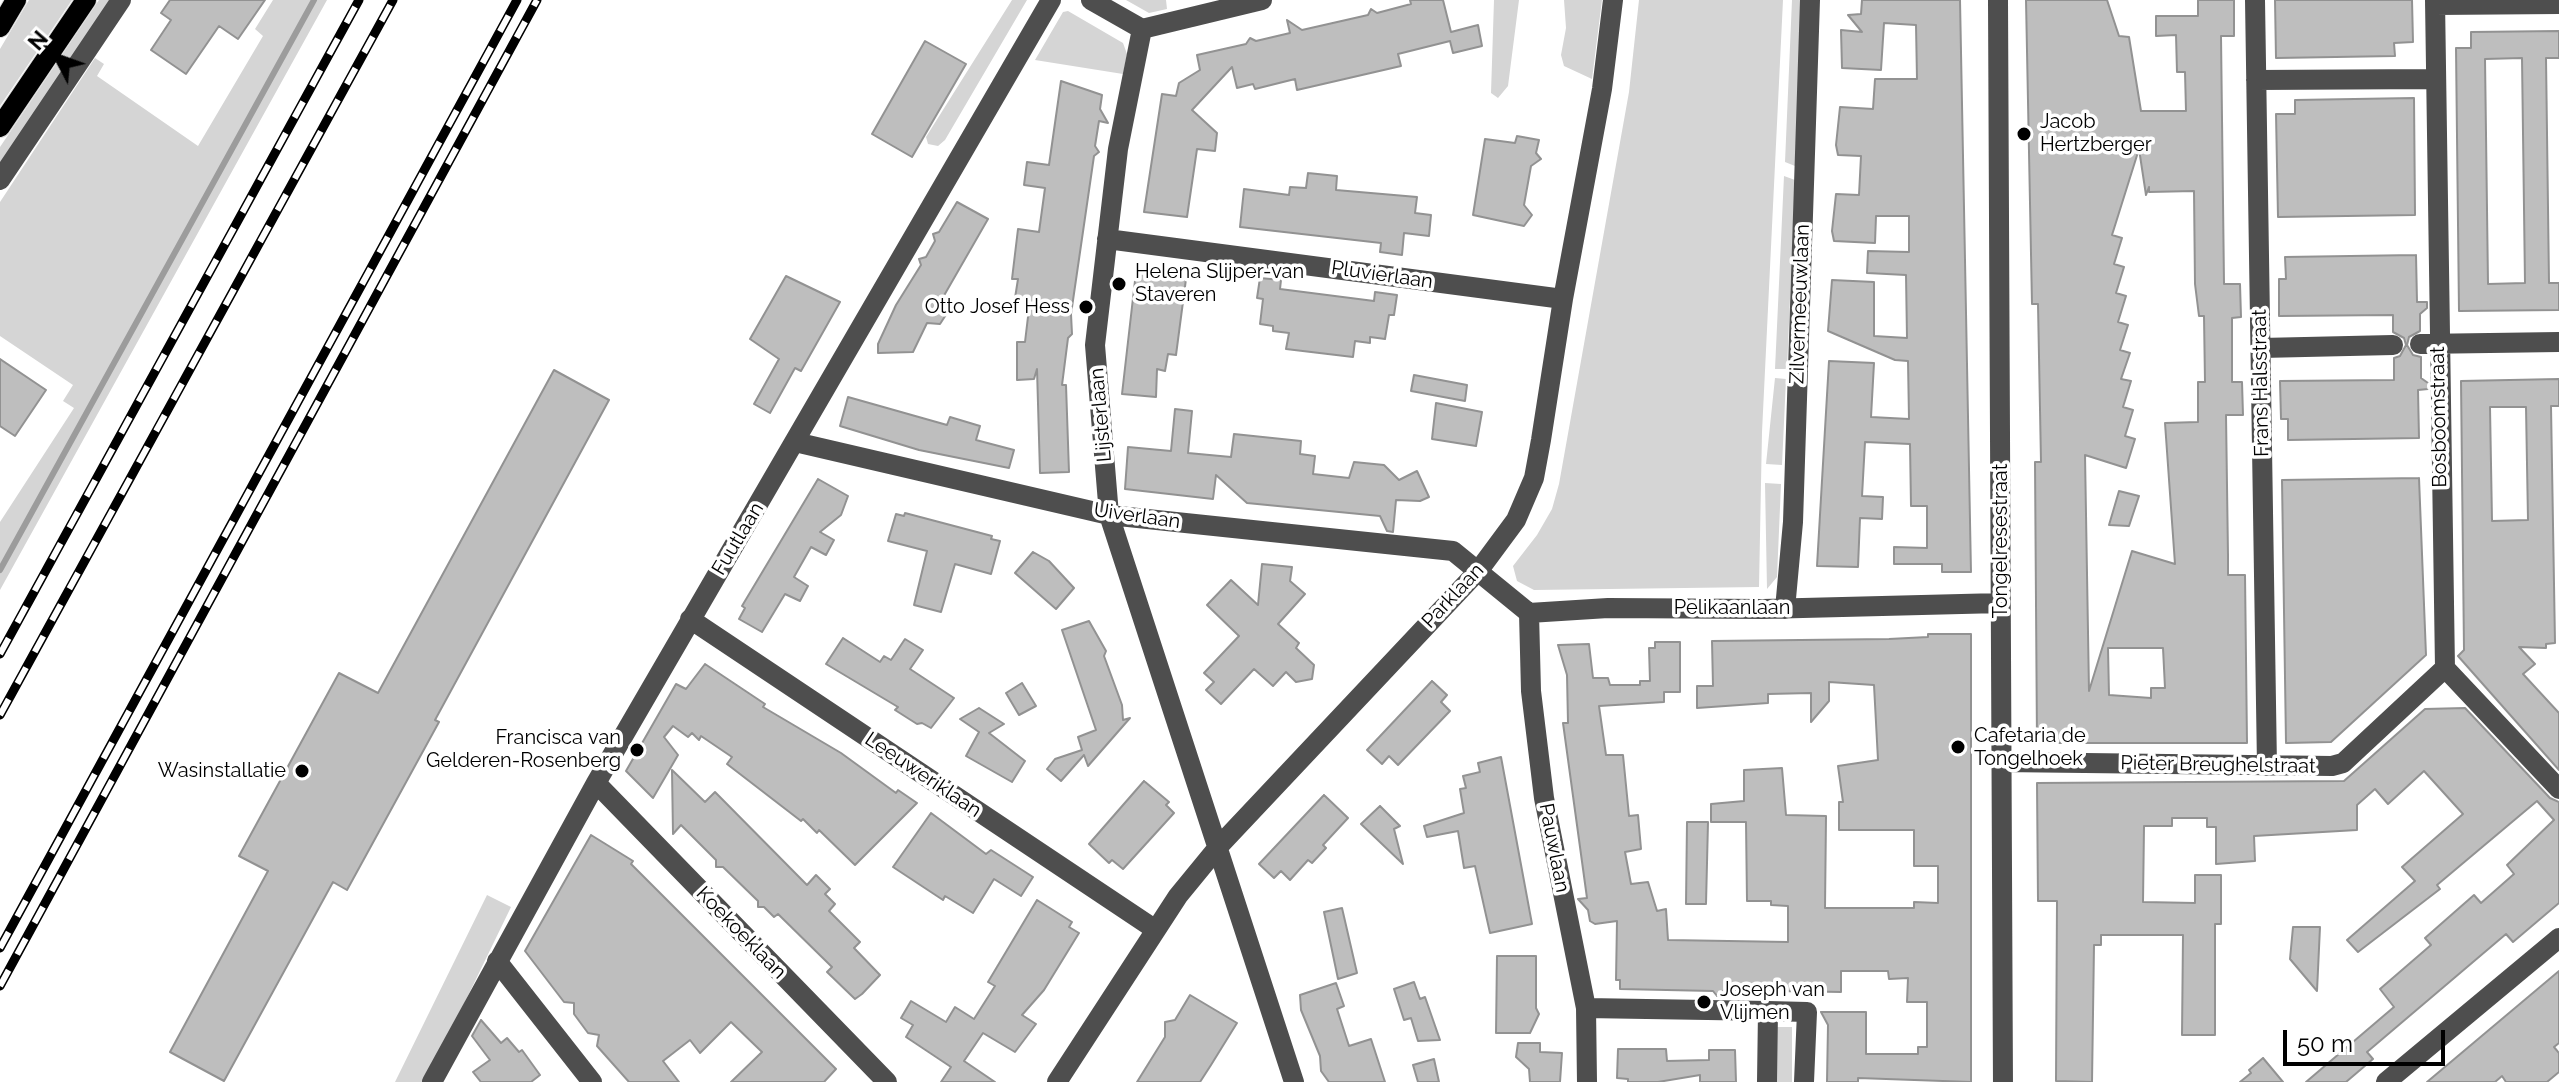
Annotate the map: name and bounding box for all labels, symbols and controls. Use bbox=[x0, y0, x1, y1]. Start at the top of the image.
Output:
north arrow bbox=[16, 16, 96, 96]
text: N bbox=[23, 25, 53, 55]
place label: Jacob Hertzberger bbox=[2040, 110, 2152, 157]
marker: Jacob Hertzberger bbox=[2015, 125, 2033, 143]
street label: Zilvermeeuwlaan bbox=[1785, 224, 1815, 384]
street label: Pluvierlaan bbox=[1330, 256, 1434, 294]
place label: Helena Slijper-van Staveren bbox=[1135, 260, 1304, 307]
marker: Helena Slijper-van Staveren bbox=[1110, 275, 1128, 293]
place label: Otto Josef Hess bbox=[925, 295, 1070, 319]
marker: Otto Josef Hess bbox=[1077, 298, 1095, 316]
street label: Frans Halsstraat bbox=[2248, 309, 2274, 457]
street label: Bosboomstraat bbox=[2426, 346, 2452, 488]
street label: Lijsterlaan bbox=[1085, 367, 1117, 463]
street label: Tongelresestraat bbox=[1989, 464, 2013, 618]
street label: Fuutlaan bbox=[707, 498, 769, 580]
street label: Uiverlaan bbox=[1092, 498, 1182, 534]
street label: Parklaan bbox=[1417, 559, 1489, 633]
street label: Pelikaanlaan bbox=[1674, 596, 1790, 620]
place label: Cafetaria de Tongelhoek bbox=[1974, 724, 2086, 771]
place label: Francisca van Gelderen-Rosenberg bbox=[426, 726, 621, 773]
street label: Leeuweriklaan bbox=[860, 727, 986, 823]
marker: Cafetaria de Tongelhoek bbox=[1949, 738, 1967, 756]
marker: Francisca van Gelderen-Rosenberg bbox=[628, 741, 646, 759]
street label: Pieter Breughelstraat bbox=[2120, 751, 2316, 779]
place label: Wasinstallatie bbox=[158, 759, 286, 783]
marker: Wasinstallatie bbox=[293, 762, 311, 780]
street label: Pauwlaan bbox=[1534, 801, 1574, 895]
street label: Koekoeklaan bbox=[691, 882, 791, 984]
place label: Joseph van Vlijmen bbox=[1720, 978, 1825, 1025]
marker: Joseph van Vlijmen bbox=[1695, 993, 1713, 1011]
scale bar bbox=[2287, 1014, 2449, 1064]
text: 50 m bbox=[2297, 1029, 2353, 1058]

